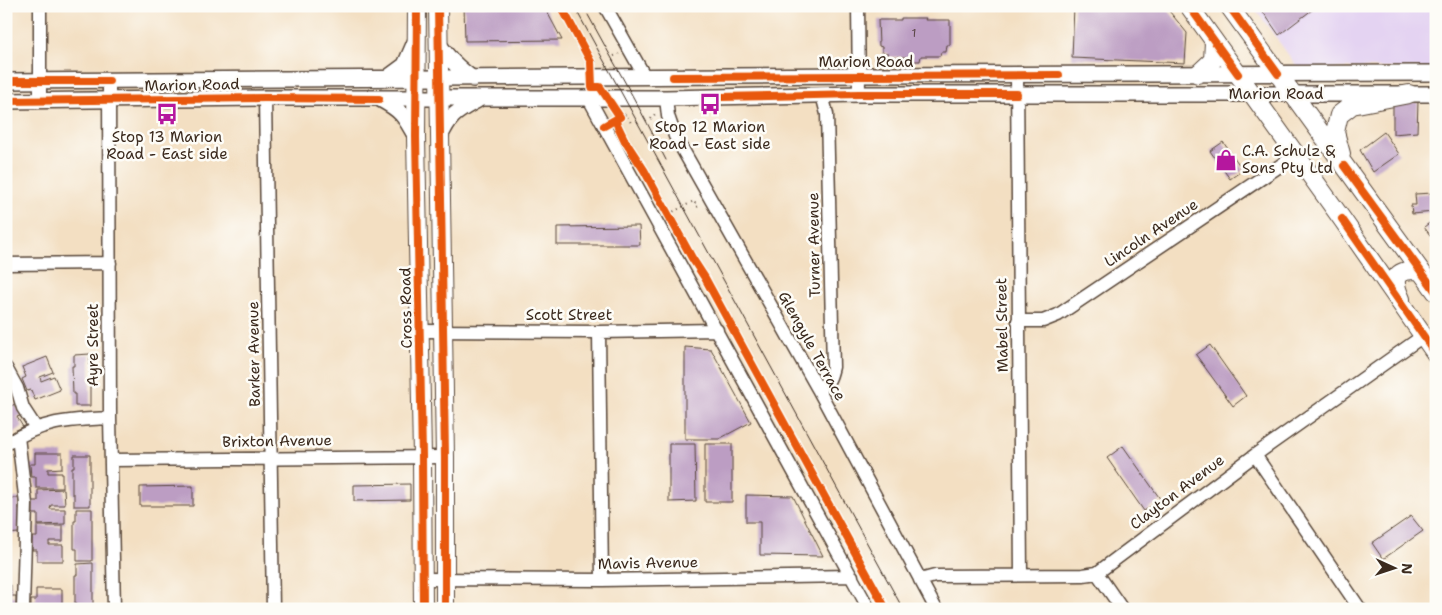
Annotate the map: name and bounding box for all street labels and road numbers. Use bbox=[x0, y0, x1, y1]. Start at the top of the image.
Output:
street label: Marion Road bbox=[818, 52, 914, 72]
street label: Marion Road bbox=[144, 74, 240, 96]
street label: Marion Road bbox=[1228, 84, 1324, 104]
street label: Turner Avenue bbox=[803, 192, 825, 298]
street label: Lincoln Avenue bbox=[1100, 194, 1202, 272]
street label: Cross Road bbox=[395, 267, 417, 349]
street label: Mabel Street bbox=[991, 278, 1013, 372]
street label: Glengyle Terrace bbox=[774, 288, 850, 404]
street label: Barker Avenue bbox=[243, 301, 265, 407]
street label: Ayre Street bbox=[83, 303, 103, 387]
street label: Scott Street bbox=[526, 305, 612, 325]
street label: Brixton Avenue bbox=[222, 430, 332, 452]
street label: Clayton Avenue bbox=[1126, 450, 1228, 534]
street label: Mavis Avenue bbox=[598, 552, 698, 574]

